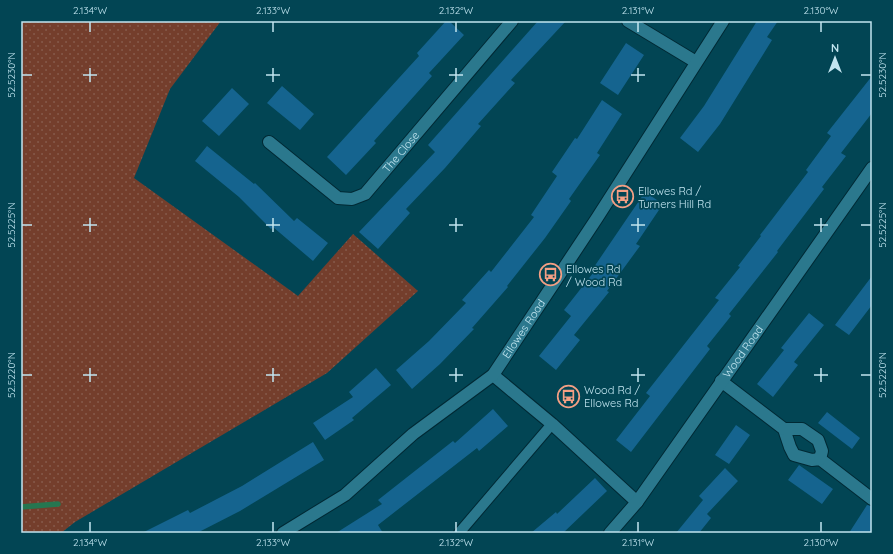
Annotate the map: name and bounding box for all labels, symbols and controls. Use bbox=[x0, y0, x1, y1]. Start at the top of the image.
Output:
text: 2.134°W bbox=[73, 4, 107, 17]
text: 2.133°W bbox=[256, 4, 290, 17]
text: 2.132°W bbox=[439, 4, 474, 17]
text: 2.131°W bbox=[622, 4, 655, 17]
text: 2.130°W bbox=[804, 4, 839, 17]
north arrow bbox=[815, 38, 855, 78]
text: N bbox=[831, 41, 839, 55]
text: 52.5230°N bbox=[5, 52, 18, 98]
text: 52.5230°N bbox=[876, 52, 889, 98]
street label: The Close bbox=[379, 128, 422, 175]
bus stop icon: Ellowes Rd / Turners Hill Rd bbox=[610, 184, 636, 210]
place label: Ellowes Rd / Turners Hill Rd bbox=[638, 184, 711, 211]
text: 52.5225°N bbox=[5, 202, 18, 248]
text: 52.5225°N bbox=[876, 202, 889, 248]
bus stop icon: Ellowes Rd / Wood Rd bbox=[537, 262, 563, 288]
place label: Ellowes Rd / Wood Rd bbox=[566, 262, 622, 289]
street label: Ellowes Road bbox=[499, 297, 548, 361]
street label: Wood Road bbox=[720, 323, 766, 380]
text: 52.5220°N bbox=[5, 352, 18, 398]
text: 52.5220°N bbox=[876, 352, 889, 398]
bus stop icon: Wood Rd / Ellowes Rd bbox=[556, 383, 582, 409]
place label: Wood Rd / Ellowes Rd bbox=[584, 383, 640, 410]
text: 2.134°W bbox=[73, 536, 107, 549]
text: 2.133°W bbox=[256, 536, 290, 549]
text: 2.132°W bbox=[439, 536, 474, 549]
text: 2.131°W bbox=[622, 536, 655, 549]
text: 2.130°W bbox=[804, 536, 839, 549]

